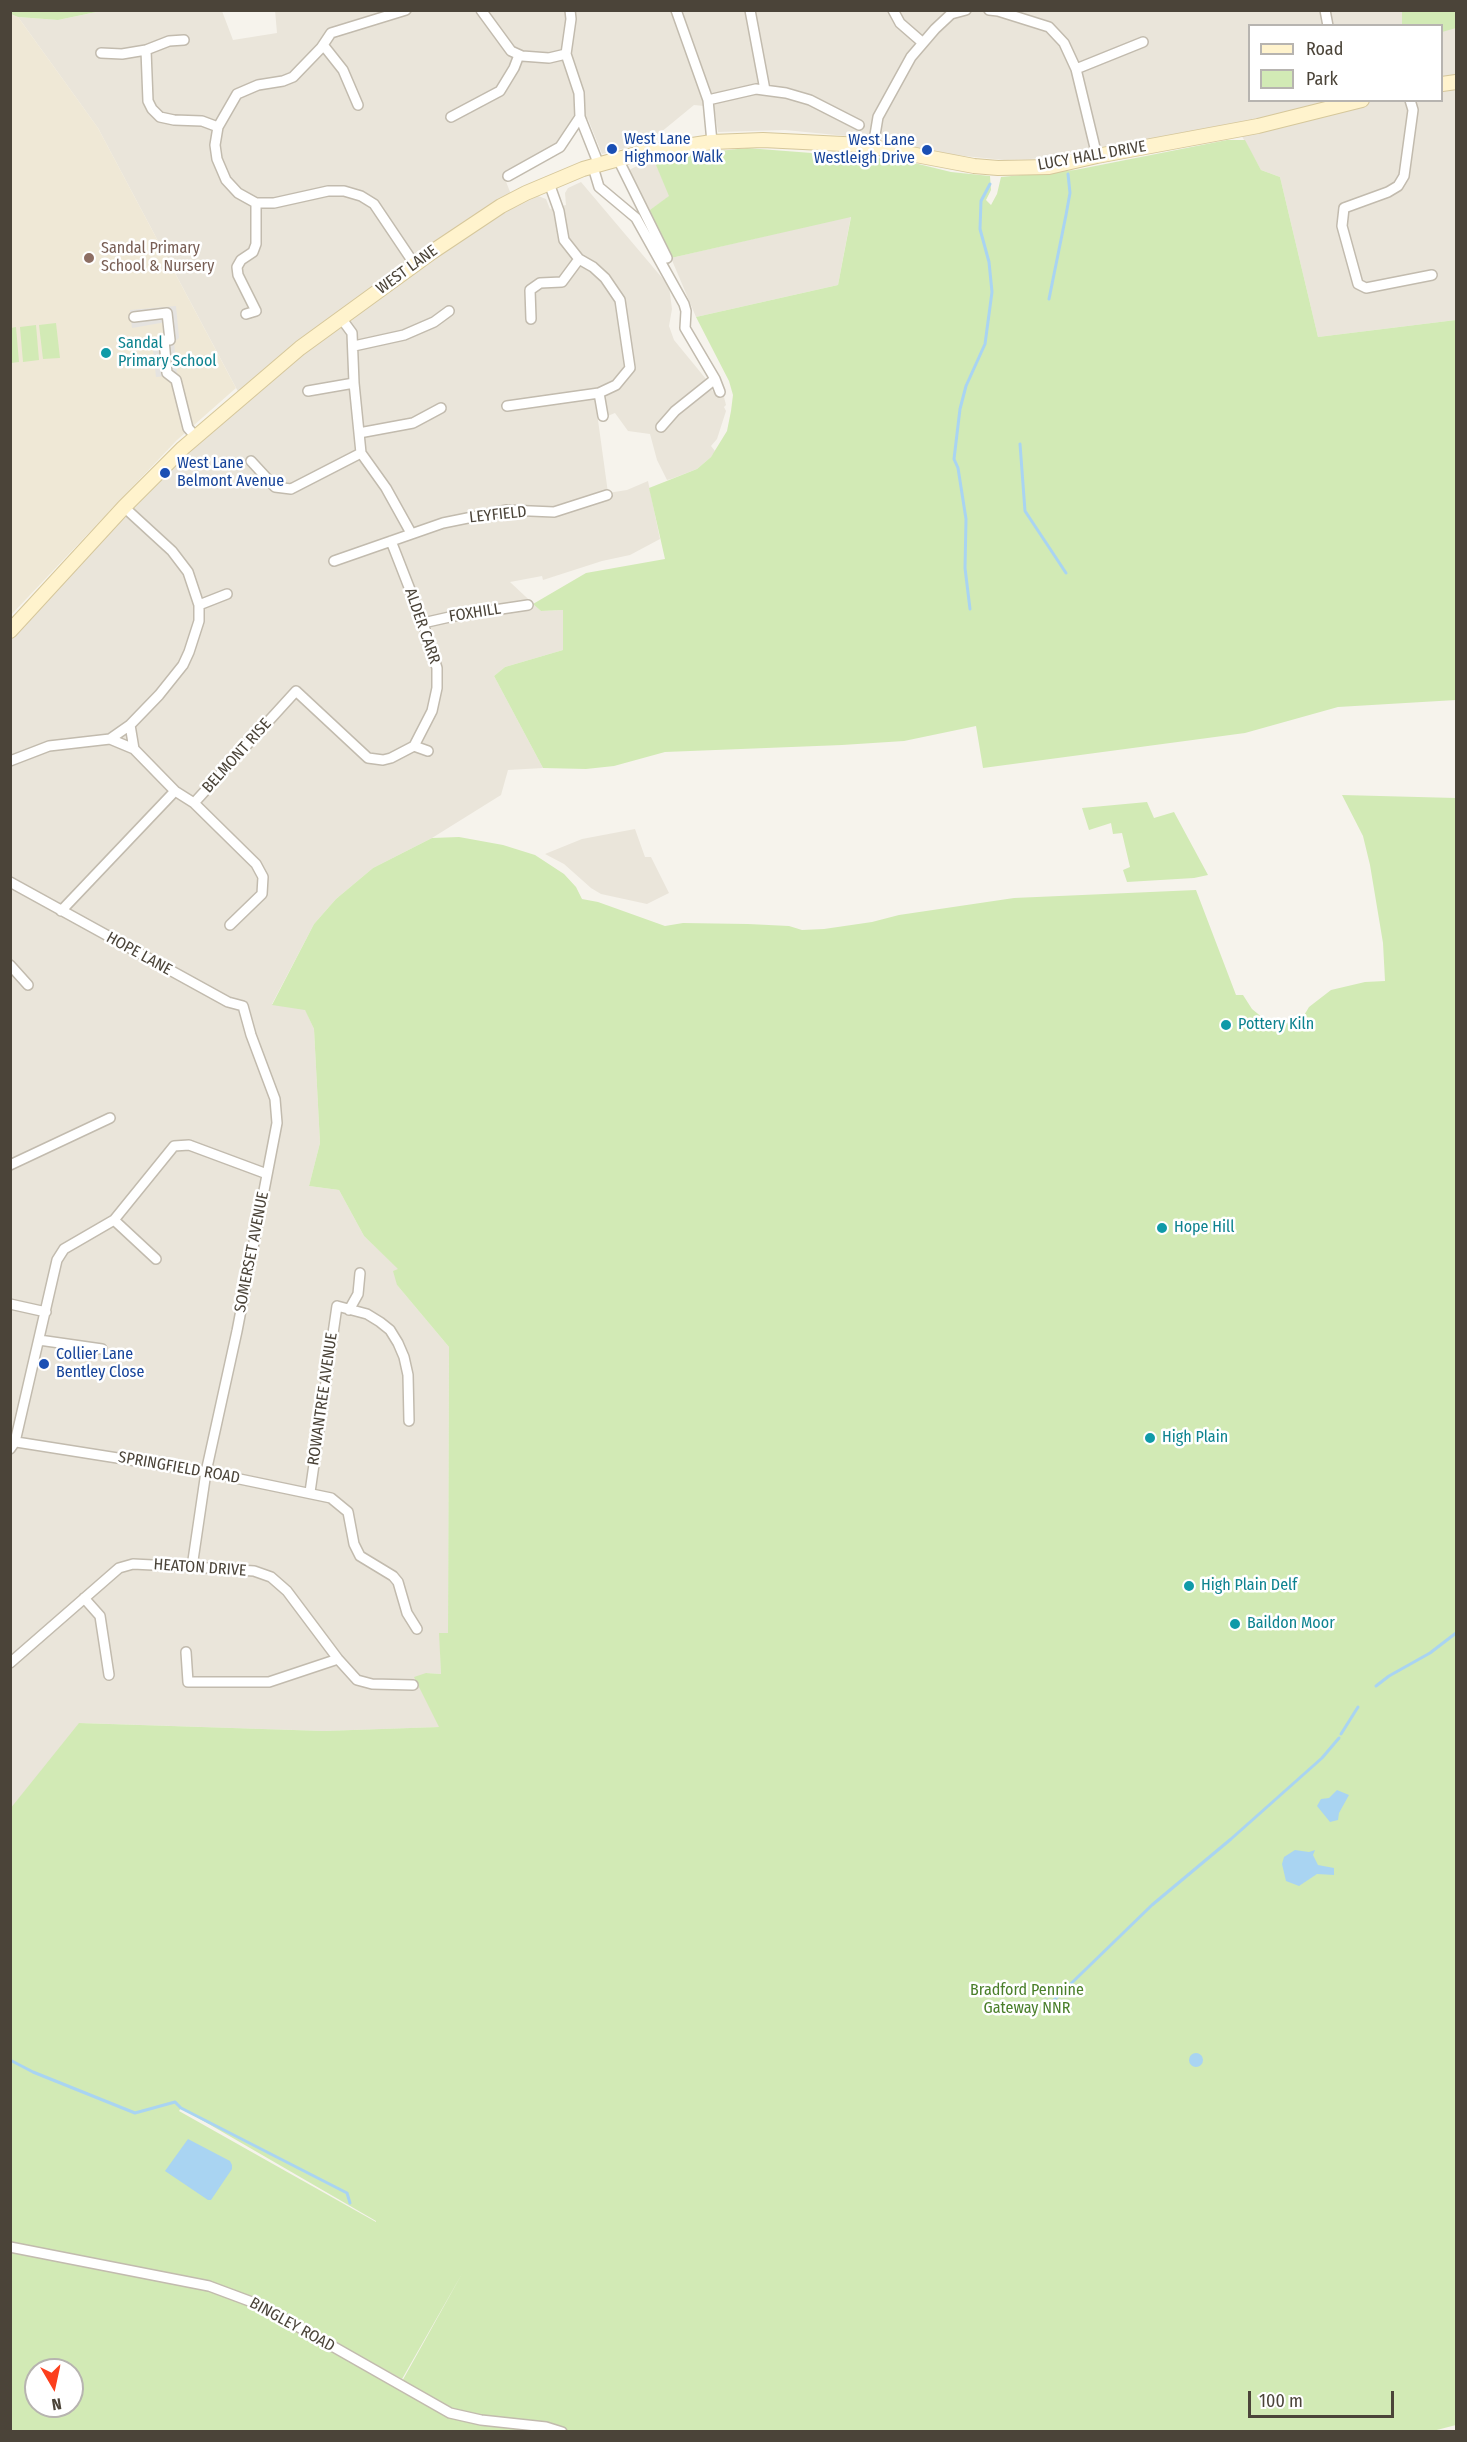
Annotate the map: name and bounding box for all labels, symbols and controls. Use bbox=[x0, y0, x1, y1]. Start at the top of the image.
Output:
legend bbox=[1248, 24, 1443, 102]
text: Road bbox=[1306, 38, 1343, 60]
text: Park bbox=[1306, 68, 1338, 90]
place label: West Lane Highmoor Walk bbox=[624, 130, 723, 168]
place label: West Lane Westleigh Drive bbox=[814, 131, 915, 169]
street label: LUCY HALL DRIVE bbox=[1036, 137, 1148, 175]
marker: West Lane Highmoor Walk bbox=[605, 142, 619, 156]
marker: West Lane Westleigh Drive bbox=[920, 143, 934, 157]
place label: Sandal Primary School & Nursery bbox=[101, 239, 214, 277]
street label: WEST LANE bbox=[373, 241, 441, 299]
marker: Sandal Primary School & Nursery bbox=[82, 251, 96, 265]
place label: Sandal Primary School bbox=[118, 334, 217, 372]
marker: Sandal Primary School bbox=[99, 346, 113, 360]
place label: West Lane Belmont Avenue bbox=[177, 454, 284, 492]
marker: West Lane Belmont Avenue bbox=[158, 466, 172, 480]
street label: LEYFIELD bbox=[468, 502, 528, 528]
street label: ALDER CARR bbox=[400, 586, 444, 666]
street label: FOXHILL bbox=[448, 599, 502, 627]
street label: BELMONT RISE bbox=[199, 715, 275, 797]
street label: HOPE LANE bbox=[103, 928, 175, 980]
place label: Pottery Kiln bbox=[1238, 1015, 1314, 1035]
marker: Pottery Kiln bbox=[1219, 1018, 1233, 1032]
street label: SOMERSET AVENUE bbox=[231, 1190, 273, 1314]
place label: Hope Hill bbox=[1174, 1218, 1234, 1238]
marker: Hope Hill bbox=[1155, 1221, 1169, 1235]
street label: ROWANTREE AVENUE bbox=[304, 1331, 342, 1467]
place label: Collier Lane Bentley Close bbox=[56, 1345, 144, 1383]
marker: Collier Lane Bentley Close bbox=[37, 1357, 51, 1371]
place label: High Plain bbox=[1162, 1428, 1228, 1448]
marker: High Plain bbox=[1143, 1431, 1157, 1445]
street label: SPRINGFIELD ROAD bbox=[117, 1448, 241, 1488]
street label: HEATON DRIVE bbox=[153, 1555, 247, 1581]
place label: High Plain Delf bbox=[1201, 1576, 1297, 1596]
marker: High Plain Delf bbox=[1182, 1579, 1196, 1593]
place label: Baildon Moor bbox=[1247, 1614, 1335, 1634]
marker: Baildon Moor bbox=[1228, 1617, 1242, 1631]
park label: Bradford Pennine Gateway NNR bbox=[970, 1981, 1084, 2019]
street label: BINGLEY ROAD bbox=[246, 2294, 338, 2356]
north arrow bbox=[24, 2358, 84, 2418]
scale bar bbox=[1251, 2379, 1396, 2417]
text: 100 m bbox=[1259, 2390, 1303, 2412]
text: N bbox=[50, 2394, 63, 2414]

